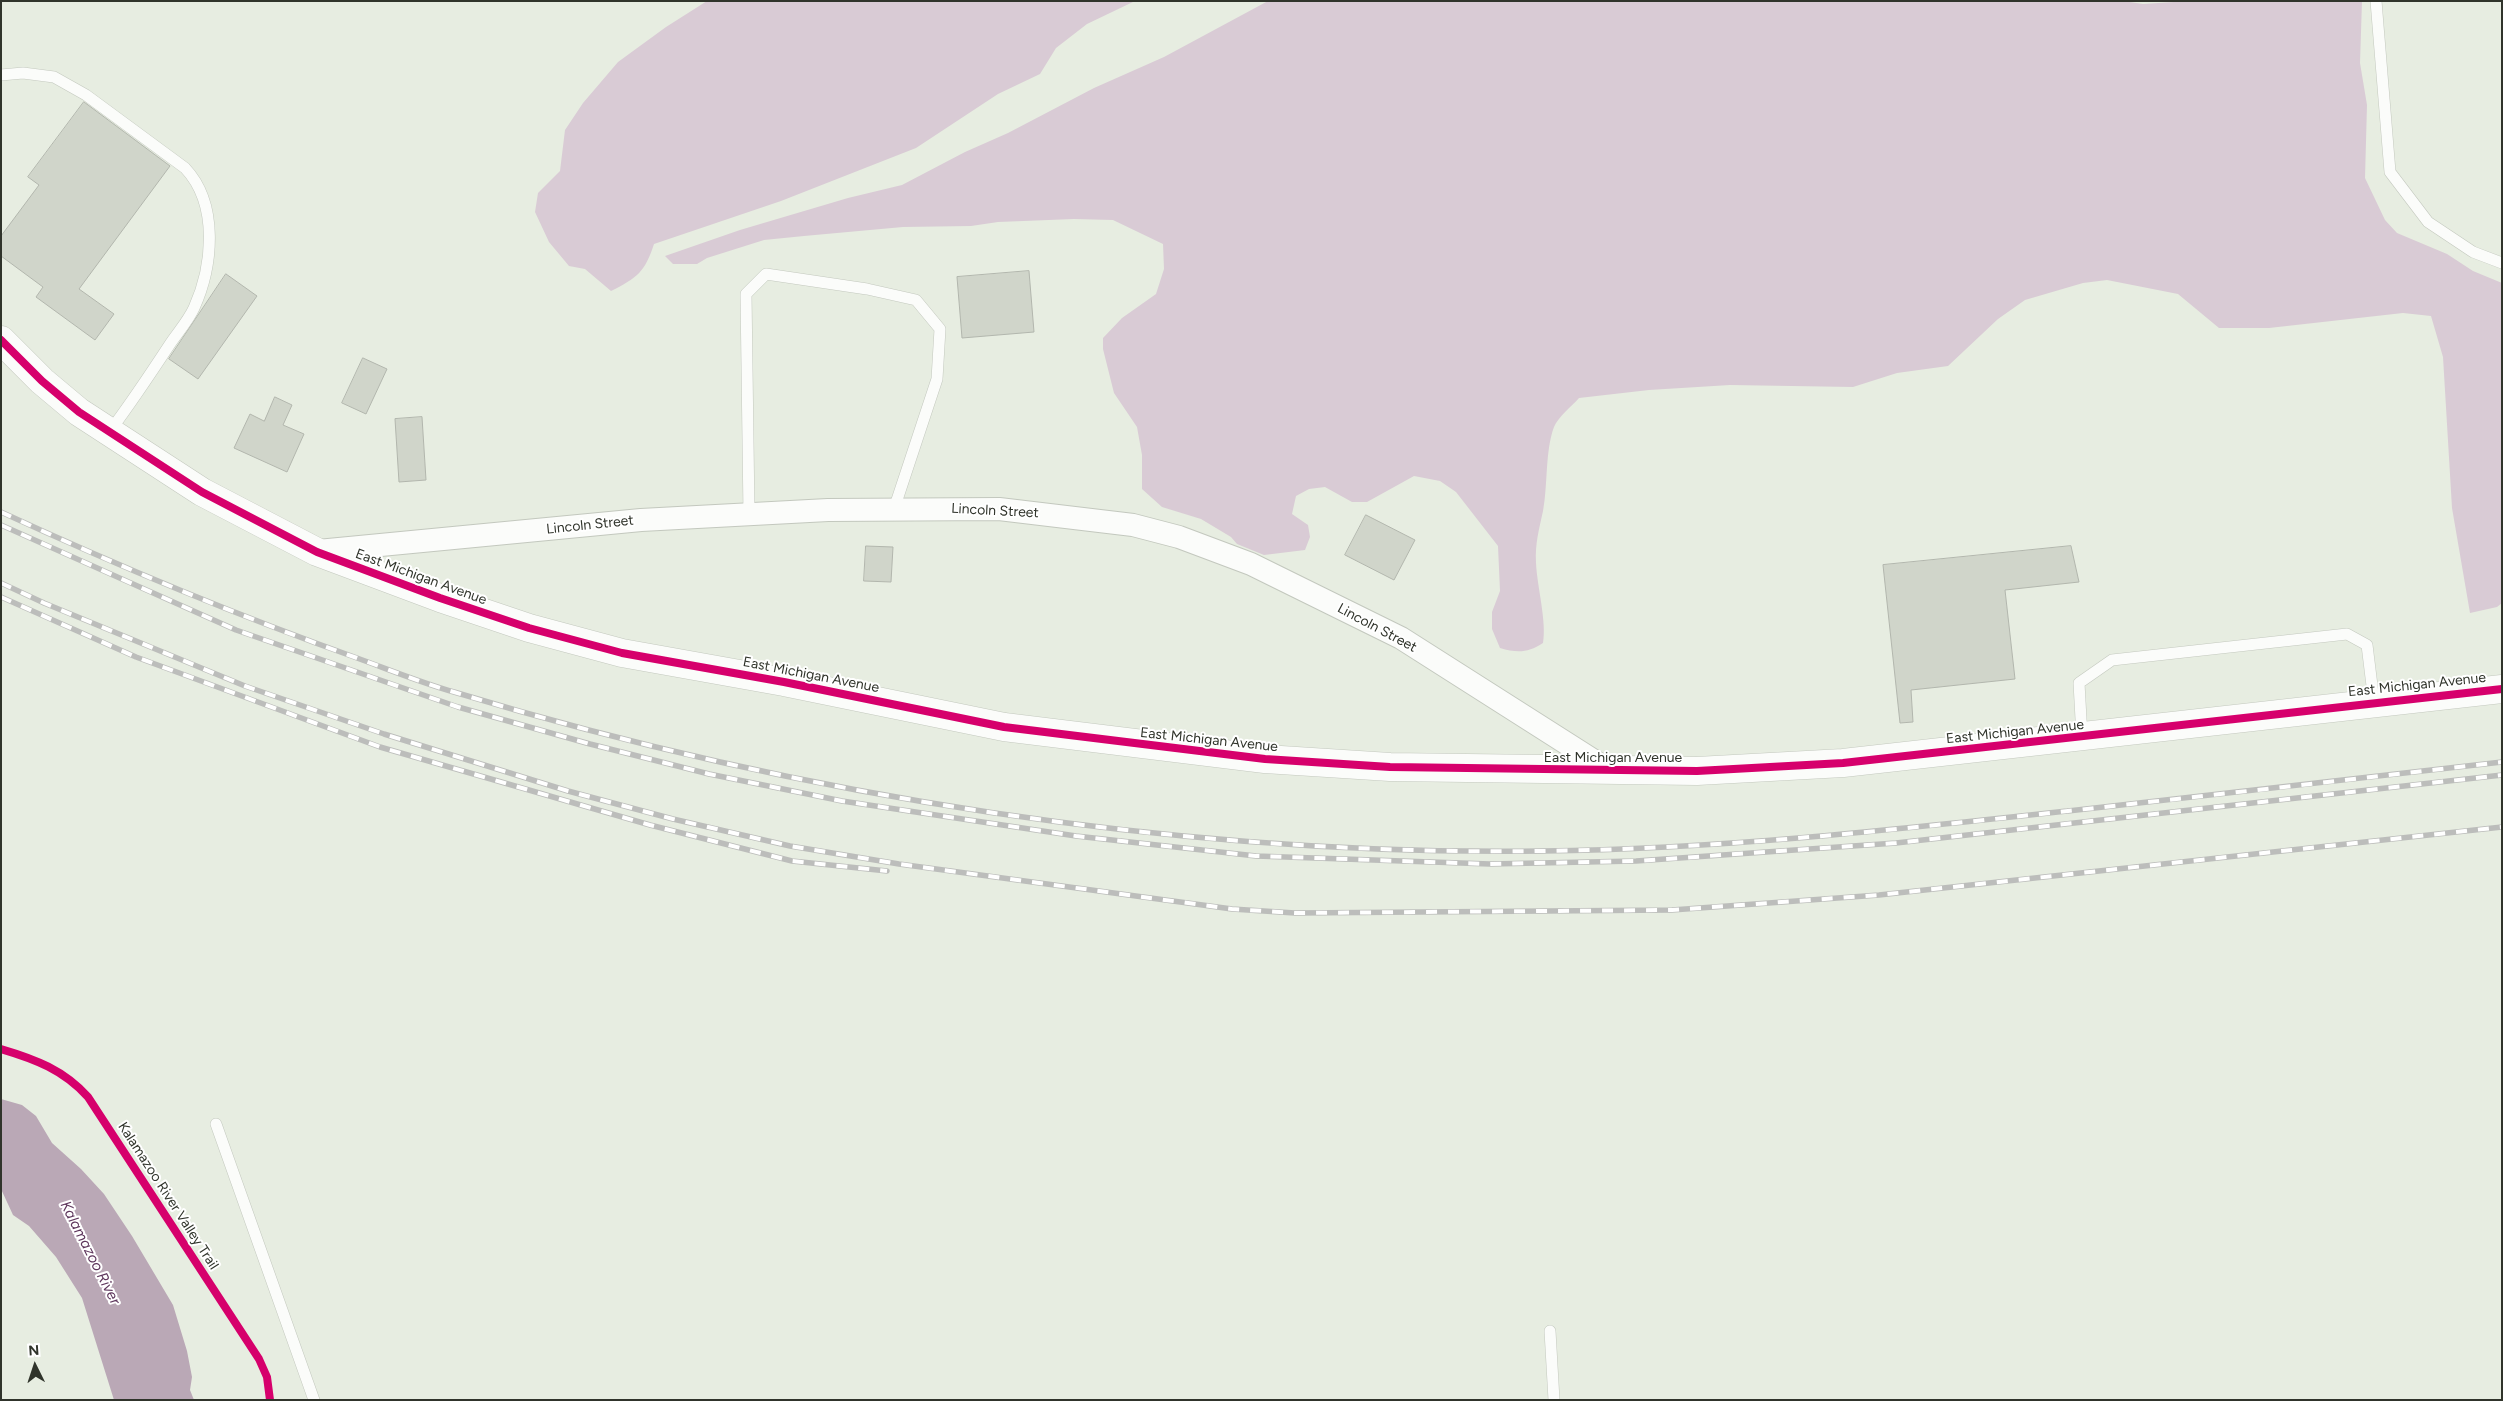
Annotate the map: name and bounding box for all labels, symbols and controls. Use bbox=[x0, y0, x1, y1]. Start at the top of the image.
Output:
street label: Lincoln Street bbox=[951, 500, 1039, 522]
street label: Lincoln Street bbox=[546, 512, 634, 538]
street label: East Michigan Avenue bbox=[353, 545, 489, 609]
street label: Lincoln Street bbox=[1334, 600, 1420, 656]
street label: East Michigan Avenue bbox=[741, 654, 881, 696]
street label: East Michigan Avenue bbox=[2347, 669, 2487, 701]
street label: East Michigan Avenue bbox=[1945, 716, 2085, 748]
street label: East Michigan Avenue bbox=[1139, 724, 1279, 756]
street label: East Michigan Avenue bbox=[1544, 750, 1682, 766]
street label: Kalamazoo River Valley Trail bbox=[114, 1119, 222, 1273]
water label: Kalamazoo River bbox=[56, 1198, 124, 1308]
north arrow bbox=[10, 1341, 60, 1391]
text: N bbox=[28, 1342, 40, 1359]

